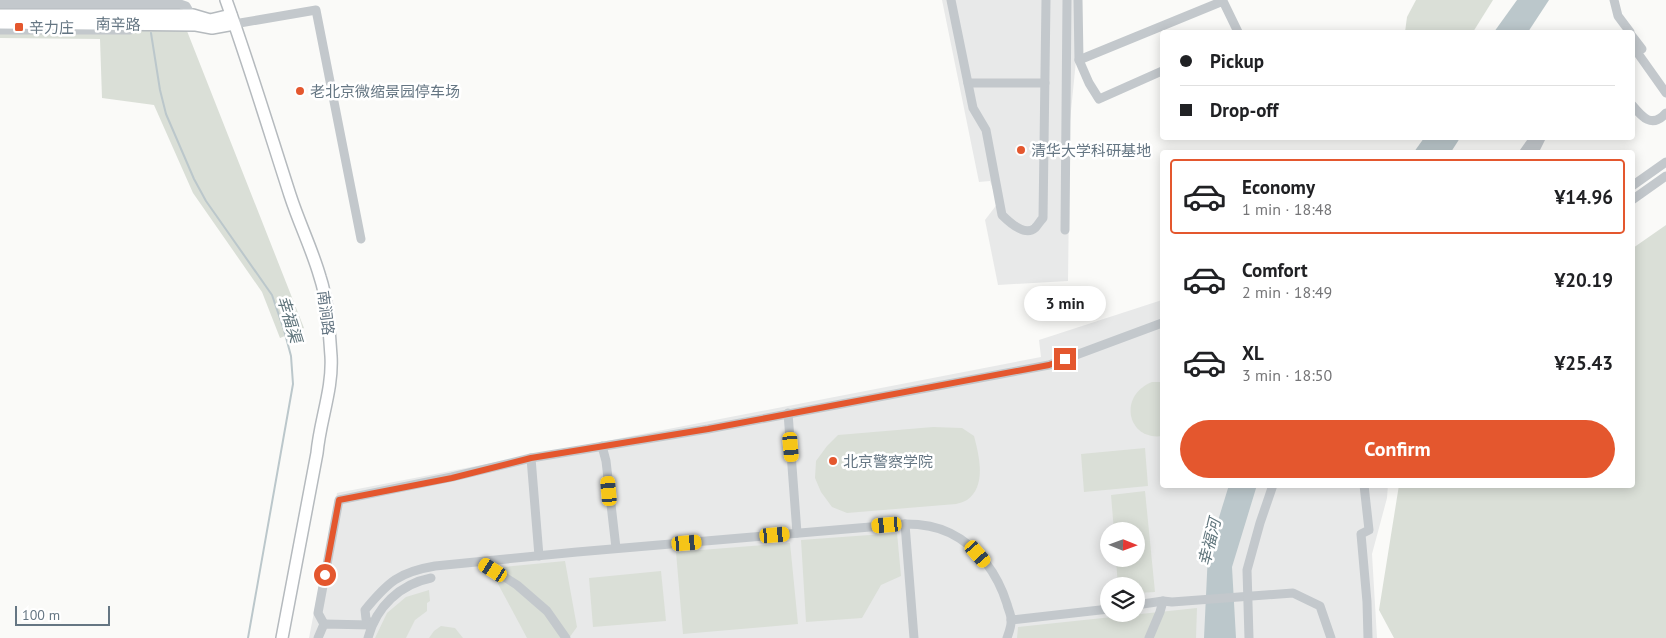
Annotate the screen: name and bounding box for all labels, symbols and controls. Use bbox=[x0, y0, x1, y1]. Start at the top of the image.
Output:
street label: 南辛路 bbox=[95, 14, 141, 34]
place label: 辛力庄 bbox=[29, 18, 74, 37]
marker: 辛力庄 bbox=[13, 21, 25, 33]
text: Pickup bbox=[1210, 49, 1264, 73]
place label: 老北京微缩景园停车场 bbox=[310, 82, 460, 101]
marker: 老北京微缩景园停车场 bbox=[294, 85, 306, 97]
text: Drop-off bbox=[1210, 98, 1278, 122]
place label: 清华大学科研基地 bbox=[1031, 141, 1151, 160]
marker: 清华大学科研基地 bbox=[1015, 144, 1027, 156]
icon: car bbox=[1182, 174, 1227, 219]
text: Economy bbox=[1242, 175, 1315, 199]
text: ¥14.96 bbox=[1554, 185, 1613, 209]
text: 1 min · 18:48 bbox=[1242, 199, 1332, 219]
icon: car bbox=[1182, 257, 1227, 302]
text: Comfort bbox=[1242, 258, 1308, 282]
text: ¥20.19 bbox=[1554, 268, 1613, 292]
text: 2 min · 18:49 bbox=[1242, 282, 1332, 302]
callout: 3 min bbox=[1024, 286, 1106, 322]
street label: 南涧路 bbox=[314, 290, 338, 336]
water label: 幸福渠 bbox=[273, 293, 307, 347]
text: 3 min bbox=[1045, 293, 1085, 313]
icon: car bbox=[1182, 340, 1227, 385]
text: XL bbox=[1242, 341, 1264, 365]
route end bbox=[1054, 348, 1076, 370]
text: ¥25.43 bbox=[1554, 351, 1613, 375]
text: 3 min · 18:50 bbox=[1242, 365, 1332, 385]
button: Confirm bbox=[1180, 420, 1615, 478]
car bbox=[782, 431, 799, 463]
place label: 北京警察学院 bbox=[843, 452, 933, 471]
marker: 北京警察学院 bbox=[827, 455, 839, 467]
car bbox=[600, 475, 617, 507]
water label: 幸福河 bbox=[1193, 513, 1225, 568]
car bbox=[871, 516, 902, 534]
north arrow bbox=[1100, 522, 1145, 568]
map controls bbox=[1100, 522, 1145, 622]
car bbox=[759, 526, 790, 544]
car bbox=[671, 534, 702, 552]
car bbox=[962, 538, 993, 570]
car bbox=[476, 556, 509, 584]
route start bbox=[314, 564, 336, 586]
button: layers bbox=[1100, 577, 1145, 622]
scale bar bbox=[15, 603, 110, 626]
text: 100 m bbox=[22, 606, 60, 624]

